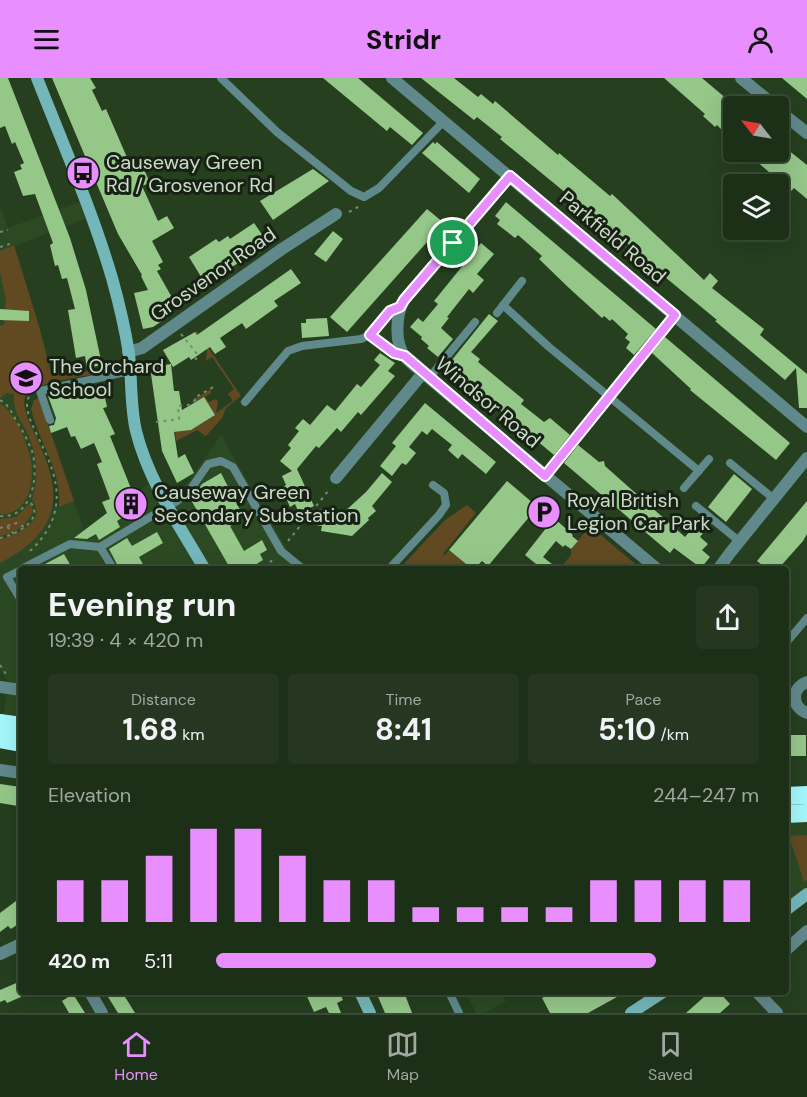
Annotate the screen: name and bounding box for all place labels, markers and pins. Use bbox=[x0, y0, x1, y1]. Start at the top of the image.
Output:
place label: Causeway Green Rd / Grosvenor Rd bbox=[106, 149, 273, 198]
bus stop icon: Causeway Green Rd / Grosvenor Rd bbox=[65, 155, 101, 191]
pin bbox=[427, 217, 478, 268]
place label: The Orchard School bbox=[49, 353, 164, 402]
school or university icon: The Orchard School bbox=[8, 360, 44, 396]
place label: Causeway Green Secondary Substation bbox=[154, 479, 359, 528]
building icon: Causeway Green Secondary Substation bbox=[113, 486, 149, 522]
place label: Royal British Legion Car Park bbox=[567, 487, 710, 536]
parking icon: Royal British Legion Car Park bbox=[526, 494, 562, 530]

